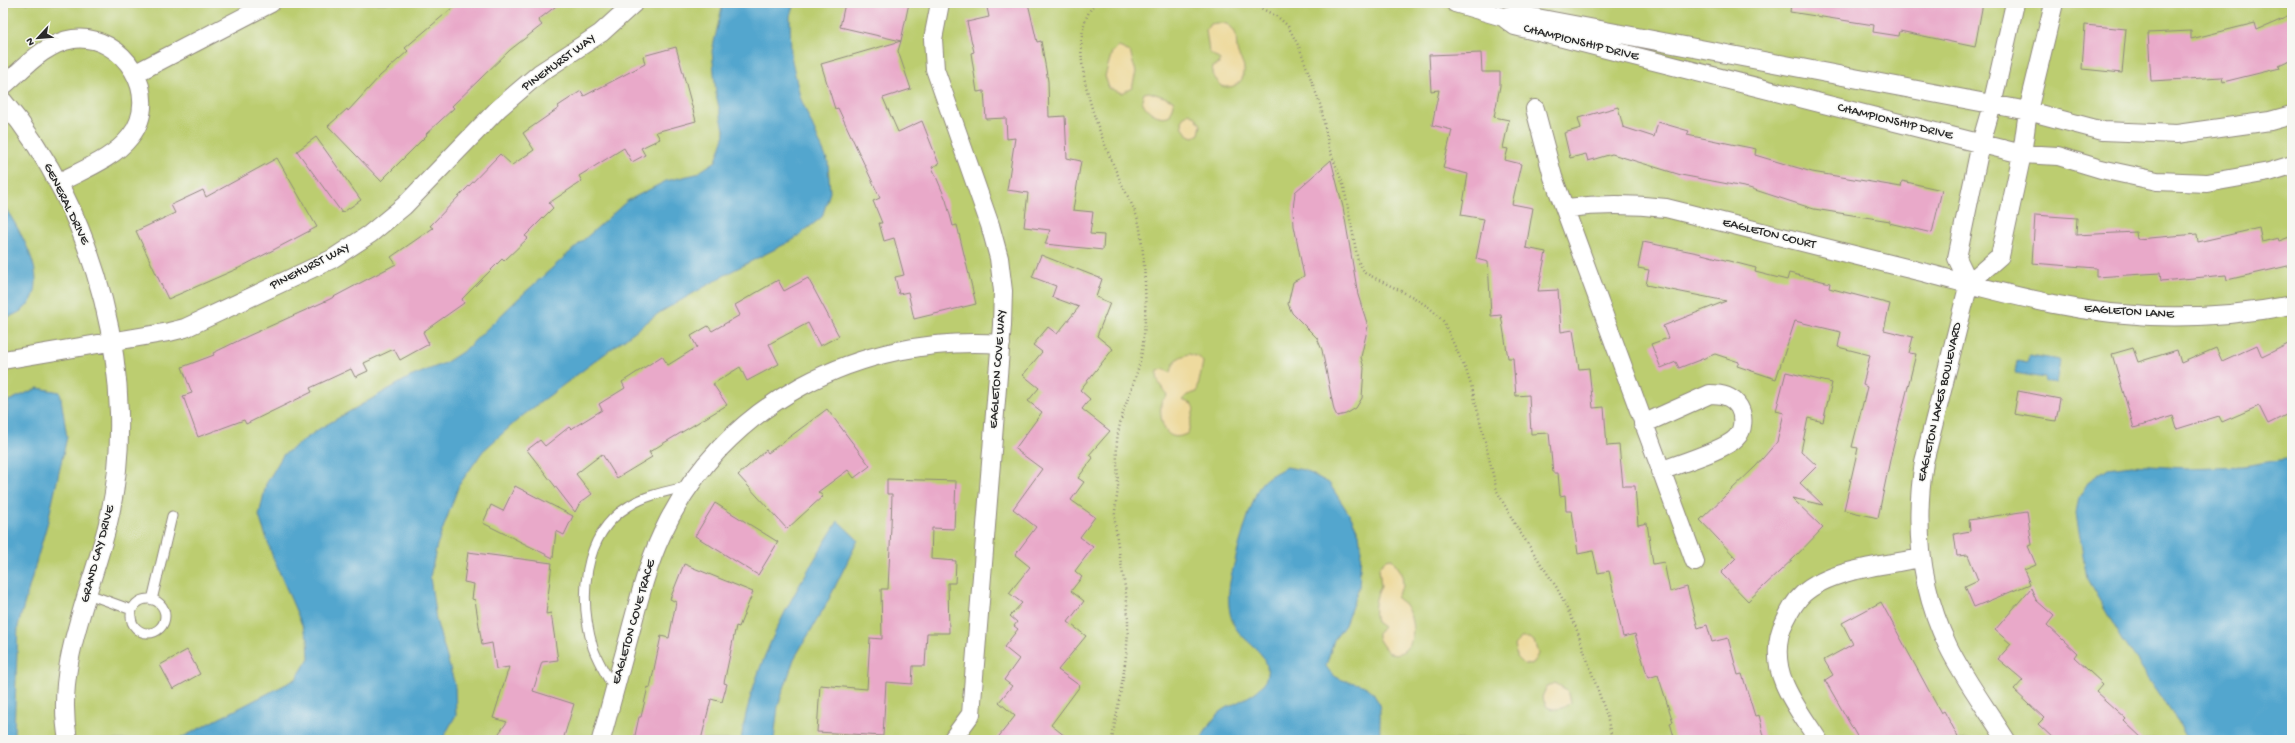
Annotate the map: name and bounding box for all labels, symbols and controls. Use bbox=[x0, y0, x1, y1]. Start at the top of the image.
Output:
north arrow bbox=[18, 18, 58, 58]
street label: CHAMPIONSHIP DRIVE bbox=[1522, 21, 1641, 65]
street label: PINEHURST WAY bbox=[518, 31, 599, 95]
text: N bbox=[24, 36, 38, 47]
street label: CHAMPIONSHIP DRIVE bbox=[1836, 100, 1955, 144]
street label: GENERAL DRIVE bbox=[40, 161, 93, 248]
street label: EAGLETON COURT bbox=[1721, 215, 1818, 253]
street label: PINEHURST WAY bbox=[267, 240, 352, 294]
street label: EAGLETON LANE bbox=[2083, 301, 2175, 323]
street label: EAGLETON COVE WAY bbox=[986, 309, 1010, 429]
street label: EAGLETON LAKES BOULEVARD bbox=[1914, 320, 1966, 483]
street label: GRAND CAY DRIVE bbox=[78, 503, 118, 604]
street label: EAGLETON COVE TRACE bbox=[609, 557, 659, 686]

